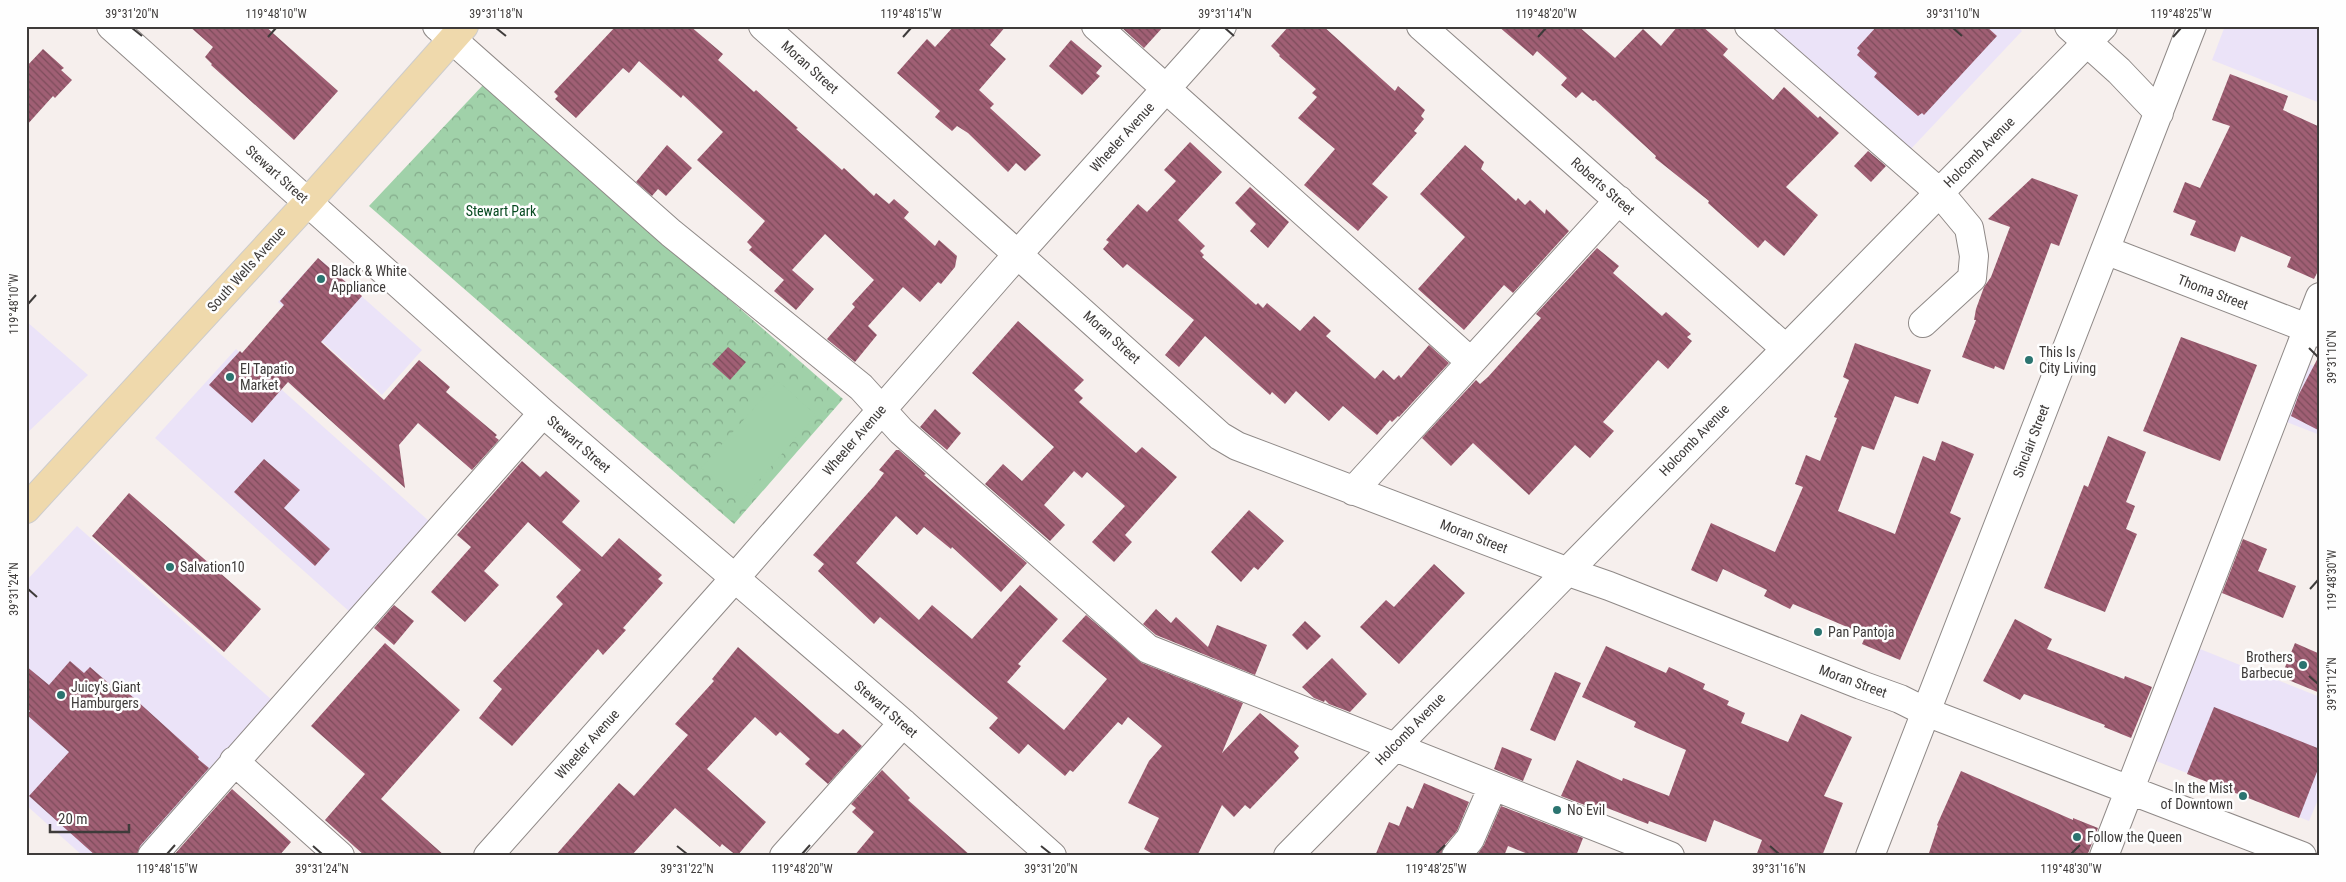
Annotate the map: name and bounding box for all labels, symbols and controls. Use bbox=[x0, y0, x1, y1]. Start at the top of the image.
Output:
text: 39°31'20"N bbox=[105, 7, 159, 21]
text: 119°48'10"W bbox=[245, 7, 307, 21]
text: 39°31'18"N bbox=[469, 7, 523, 21]
text: 119°48'15"W bbox=[880, 7, 942, 21]
text: 39°31'14"N bbox=[1198, 7, 1252, 21]
text: 119°48'20"W bbox=[1515, 7, 1577, 21]
text: 39°31'10"N bbox=[1926, 7, 1980, 21]
text: 119°48'25"W bbox=[2150, 7, 2212, 21]
street label: Moran Street bbox=[778, 37, 842, 97]
street label: Wheeler Avenue bbox=[1087, 99, 1158, 175]
street label: Holcomb Avenue bbox=[1940, 113, 2018, 191]
street label: Stewart Street bbox=[242, 142, 312, 206]
street label: Roberts Street bbox=[1568, 154, 1638, 218]
park label: Stewart Park bbox=[466, 203, 537, 219]
street label: South Wells Avenue bbox=[204, 223, 289, 315]
place label: Black & White Appliance bbox=[331, 263, 407, 295]
street label: Thoma Street bbox=[2175, 271, 2251, 313]
text: 119°48'10"W bbox=[7, 273, 21, 335]
marker: Black & White Appliance bbox=[315, 273, 327, 285]
street label: Moran Street bbox=[1080, 307, 1144, 367]
text: 39°31'10"N bbox=[2325, 330, 2339, 384]
place label: This Is City Living bbox=[2039, 344, 2096, 376]
marker: This Is City Living bbox=[2023, 354, 2035, 366]
place label: El Tapatio Market bbox=[240, 361, 294, 393]
marker: El Tapatio Market bbox=[224, 371, 236, 383]
street label: Wheeler Avenue bbox=[819, 401, 889, 478]
street label: Holcomb Avenue bbox=[1656, 401, 1732, 479]
street label: Sinclair Street bbox=[2010, 402, 2052, 480]
street label: Stewart Street bbox=[544, 412, 614, 476]
street label: Moran Street bbox=[1438, 516, 1510, 556]
text: 119°48'30"W bbox=[2325, 549, 2339, 611]
place label: Salvation10 bbox=[180, 559, 245, 575]
marker: Salvation10 bbox=[164, 561, 176, 573]
text: 39°31'24"N bbox=[7, 562, 21, 616]
place label: Pan Pantoja bbox=[1828, 624, 1894, 640]
marker: Pan Pantoja bbox=[1812, 626, 1824, 638]
place label: Brothers Barbecue bbox=[2241, 649, 2293, 681]
text: 39°31'12"N bbox=[2325, 657, 2339, 711]
marker: Brothers Barbecue bbox=[2297, 659, 2309, 671]
street label: Moran Street bbox=[1817, 661, 1889, 701]
street label: Stewart Street bbox=[851, 677, 921, 741]
place label: Juicy's Giant Hamburgers bbox=[71, 679, 141, 711]
marker: Juicy's Giant Hamburgers bbox=[55, 689, 67, 701]
street label: Holcomb Avenue bbox=[1372, 690, 1448, 768]
street label: Wheeler Avenue bbox=[552, 706, 623, 782]
place label: In the Mist of Downtown bbox=[2161, 780, 2233, 812]
marker: In the Mist of Downtown bbox=[2237, 790, 2249, 802]
scale bar bbox=[50, 802, 129, 834]
place label: No Evil bbox=[1567, 802, 1605, 818]
marker: No Evil bbox=[1551, 804, 1563, 816]
text: 20 m bbox=[58, 810, 88, 828]
place label: Follow the Queen bbox=[2087, 829, 2182, 845]
marker: Follow the Queen bbox=[2071, 831, 2083, 843]
text: 119°48'15"W bbox=[136, 862, 198, 876]
text: 39°31'24"N bbox=[295, 862, 349, 876]
text: 39°31'22"N bbox=[660, 862, 714, 876]
text: 119°48'20"W bbox=[771, 862, 833, 876]
text: 39°31'20"N bbox=[1024, 862, 1078, 876]
text: 119°48'25"W bbox=[1405, 862, 1467, 876]
text: 39°31'16"N bbox=[1752, 862, 1806, 876]
text: 119°48'30"W bbox=[2040, 862, 2102, 876]

